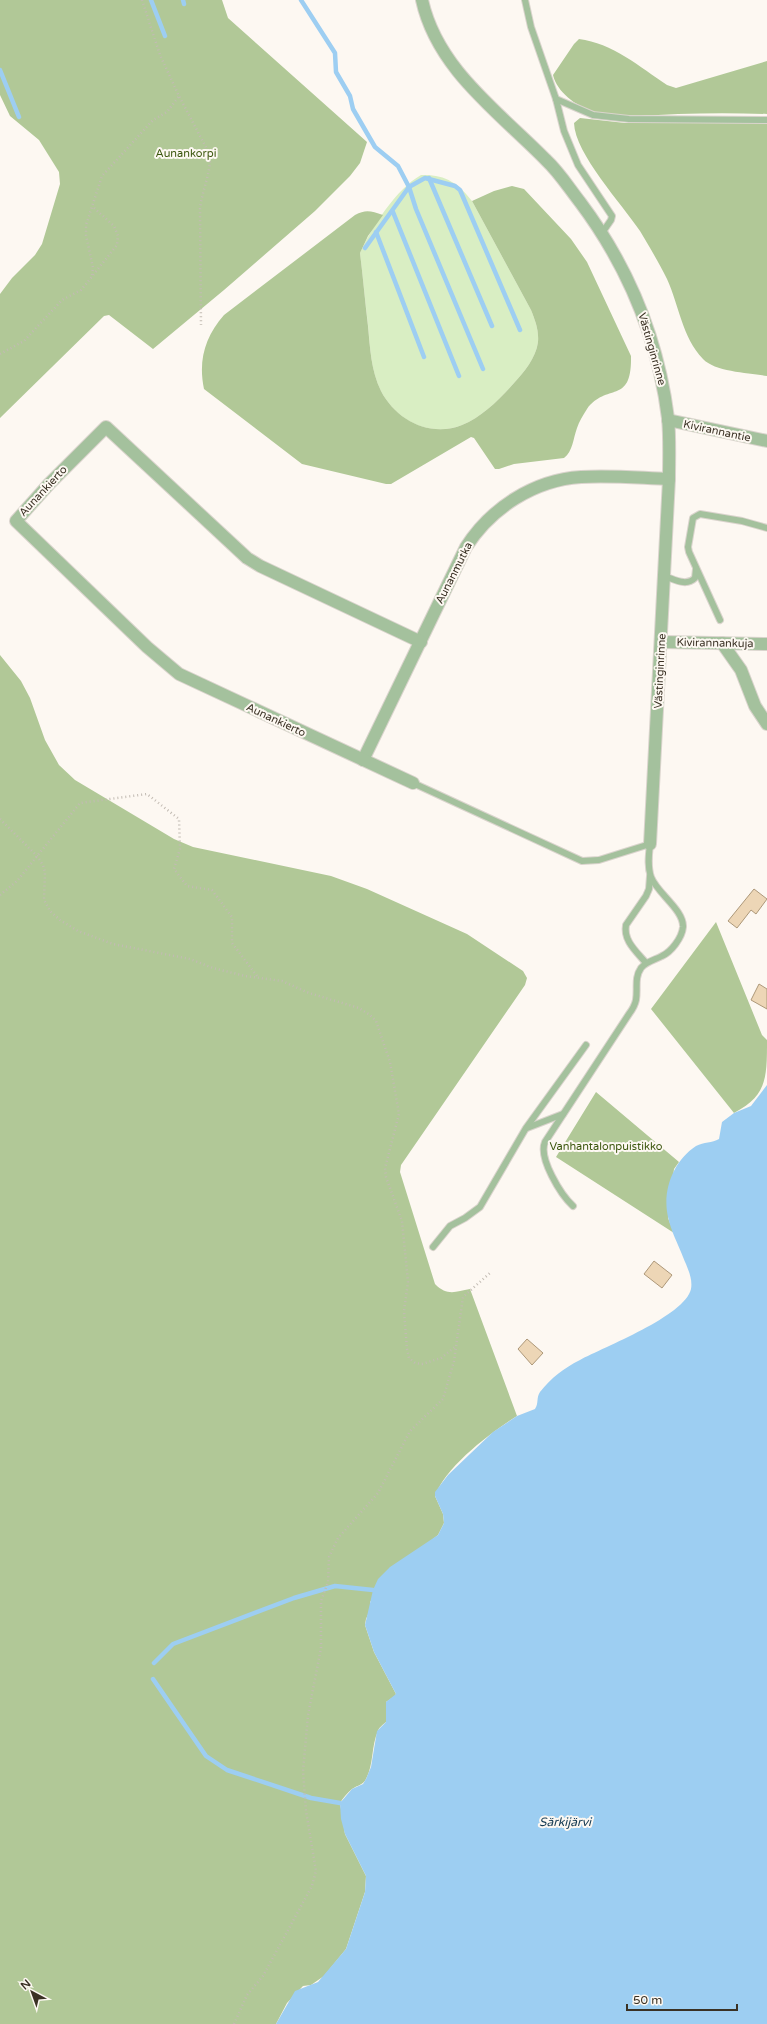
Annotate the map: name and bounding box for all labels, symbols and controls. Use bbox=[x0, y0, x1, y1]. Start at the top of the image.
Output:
park label: Aunankorpi bbox=[156, 147, 216, 160]
street label: Västinginrinne bbox=[635, 311, 669, 387]
street label: Kivirannantie bbox=[682, 418, 752, 444]
street label: Aunankierto bbox=[16, 463, 70, 519]
street label: Aunanmutka bbox=[433, 540, 475, 606]
street label: Västinginrinne bbox=[652, 633, 668, 709]
street label: Kivirannankuja bbox=[676, 636, 754, 650]
street label: Aunankierto bbox=[244, 701, 308, 740]
park label: Vanhantalonpuistikko bbox=[549, 1140, 663, 1153]
water label: Särkijärvi bbox=[539, 1815, 593, 1829]
north arrow bbox=[12, 1972, 52, 2012]
text: N bbox=[18, 1977, 33, 1993]
scale bar bbox=[627, 1986, 737, 2012]
text: 50 m bbox=[633, 1993, 662, 2007]

